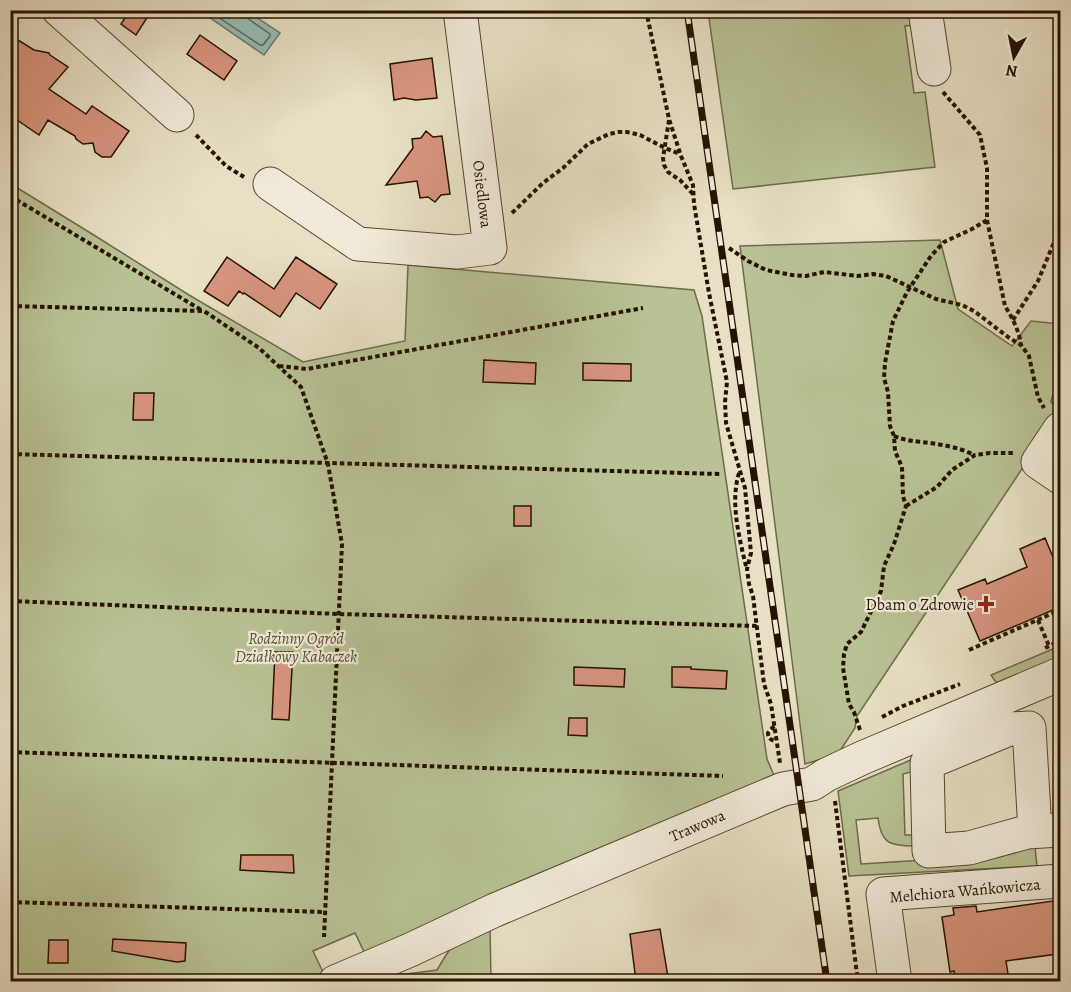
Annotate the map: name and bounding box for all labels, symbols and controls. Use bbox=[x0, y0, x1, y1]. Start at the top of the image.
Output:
north arrow bbox=[984, 27, 1044, 87]
text: N bbox=[1004, 59, 1019, 83]
street label: Osiedlowa bbox=[467, 159, 497, 230]
place label: Dbam o Zdrowie bbox=[866, 594, 974, 616]
marker: Dbam o Zdrowie bbox=[979, 597, 993, 611]
park label: Rodzinny Ogród Działkowy Kabaczek bbox=[235, 628, 357, 668]
street label: Trawowa bbox=[666, 804, 729, 847]
street label: Melchiora Wańkowicza bbox=[889, 873, 1042, 909]

